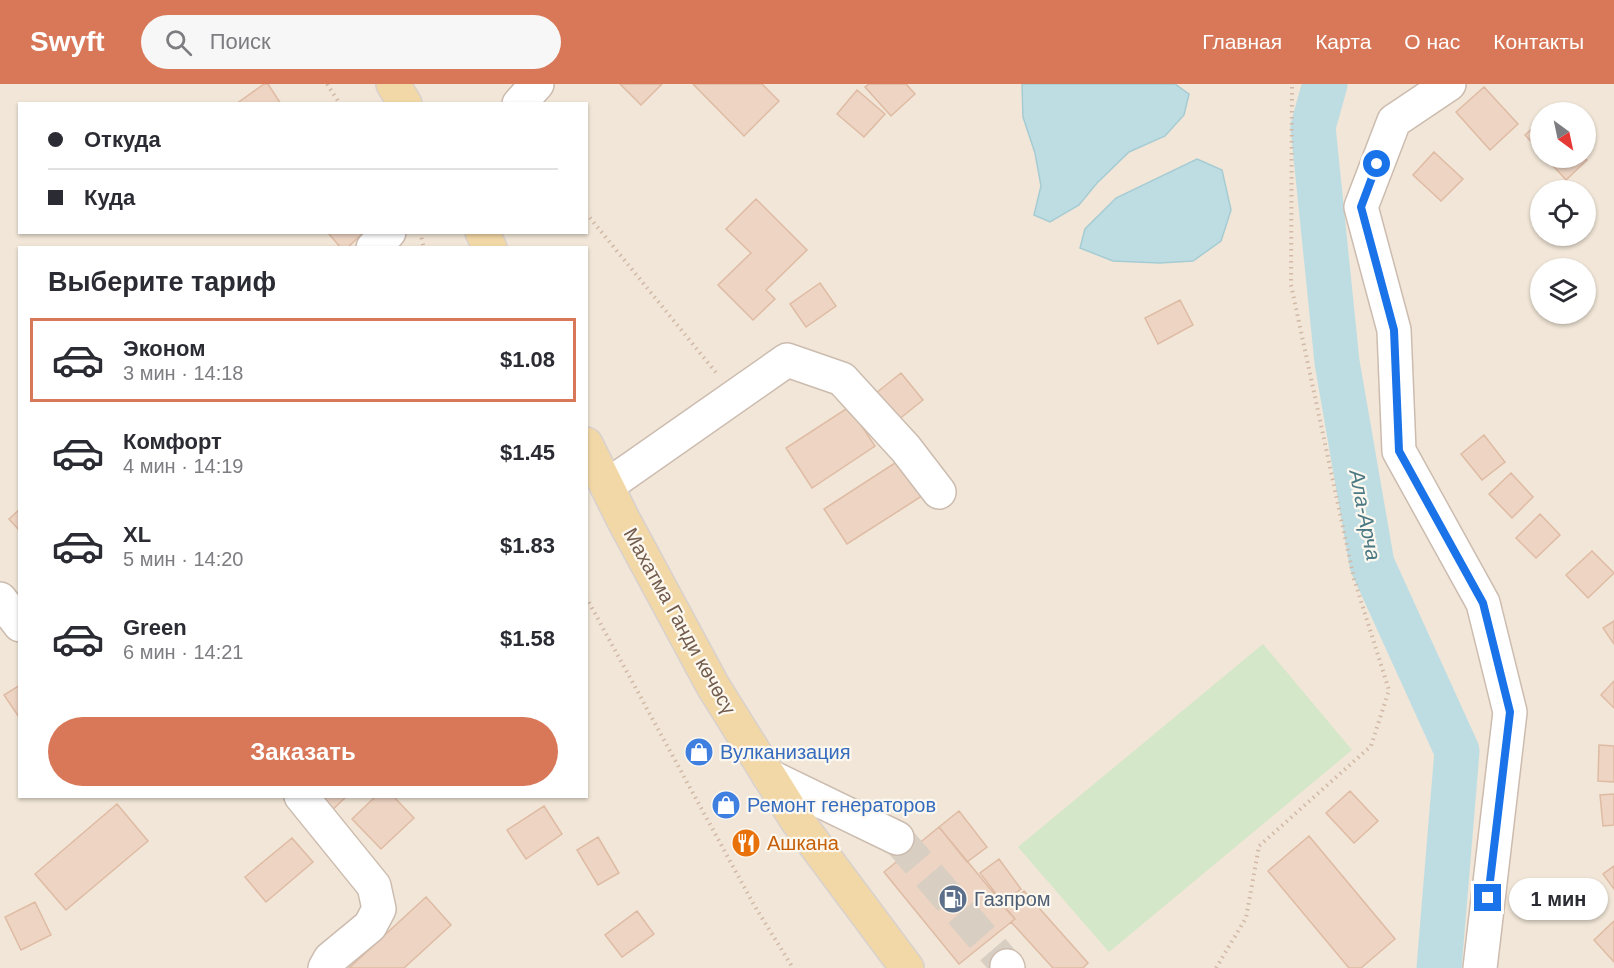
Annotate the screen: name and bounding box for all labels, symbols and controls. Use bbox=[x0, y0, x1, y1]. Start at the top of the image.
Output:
search box bbox=[141, 15, 561, 69]
text: Swyft bbox=[30, 26, 105, 57]
icon: search bbox=[162, 26, 195, 59]
text: Поиск bbox=[210, 29, 271, 54]
text: Главная bbox=[1202, 30, 1282, 53]
text: Карта bbox=[1315, 30, 1371, 53]
text: О нас bbox=[1404, 30, 1460, 53]
text: Контакты bbox=[1493, 30, 1584, 53]
north arrow bbox=[1530, 102, 1596, 168]
map controls bbox=[1530, 102, 1596, 324]
text: Откуда bbox=[84, 127, 161, 152]
route start bbox=[1363, 150, 1390, 177]
button: locate bbox=[1530, 180, 1596, 246]
text: Куда bbox=[84, 185, 135, 210]
button: layers bbox=[1530, 258, 1596, 324]
text: Выберите тариф bbox=[48, 267, 276, 297]
icon: car bbox=[51, 333, 105, 387]
text: Эконом bbox=[123, 336, 206, 361]
text: $1.08 bbox=[500, 347, 555, 372]
text: 3 мин · 14:18 bbox=[123, 362, 243, 384]
icon: car bbox=[51, 426, 105, 480]
text: Комфорт bbox=[123, 429, 222, 454]
text: $1.45 bbox=[500, 440, 555, 465]
text: 4 мин · 14:19 bbox=[123, 455, 243, 477]
water label: Ала-Арча bbox=[1345, 466, 1386, 562]
icon: car bbox=[51, 519, 105, 573]
text: XL bbox=[123, 522, 151, 547]
street label: Махатма Ганди көчөсү bbox=[620, 524, 740, 718]
text: $1.83 bbox=[500, 533, 555, 558]
text: 5 мин · 14:20 bbox=[123, 548, 243, 570]
icon: car bbox=[51, 612, 105, 666]
text: Green bbox=[123, 615, 187, 640]
text: $1.58 bbox=[500, 626, 555, 651]
text: 6 мин · 14:21 bbox=[123, 641, 243, 663]
button: Заказать bbox=[48, 717, 558, 786]
shop icon: Вулканизация bbox=[683, 736, 715, 768]
place label: Вулканизация bbox=[720, 741, 851, 763]
shop icon: Ремонт генераторов bbox=[710, 789, 742, 821]
place label: Ремонт генераторов bbox=[747, 794, 936, 816]
restaurant icon: Ашкана bbox=[730, 827, 762, 859]
place label: Ашкана bbox=[767, 832, 840, 854]
callout: 1 мин bbox=[1509, 877, 1608, 919]
fuel station icon: Газпром bbox=[937, 883, 969, 915]
route end bbox=[1474, 884, 1501, 911]
place label: Газпром bbox=[974, 888, 1051, 910]
text: 1 мин bbox=[1531, 888, 1586, 910]

